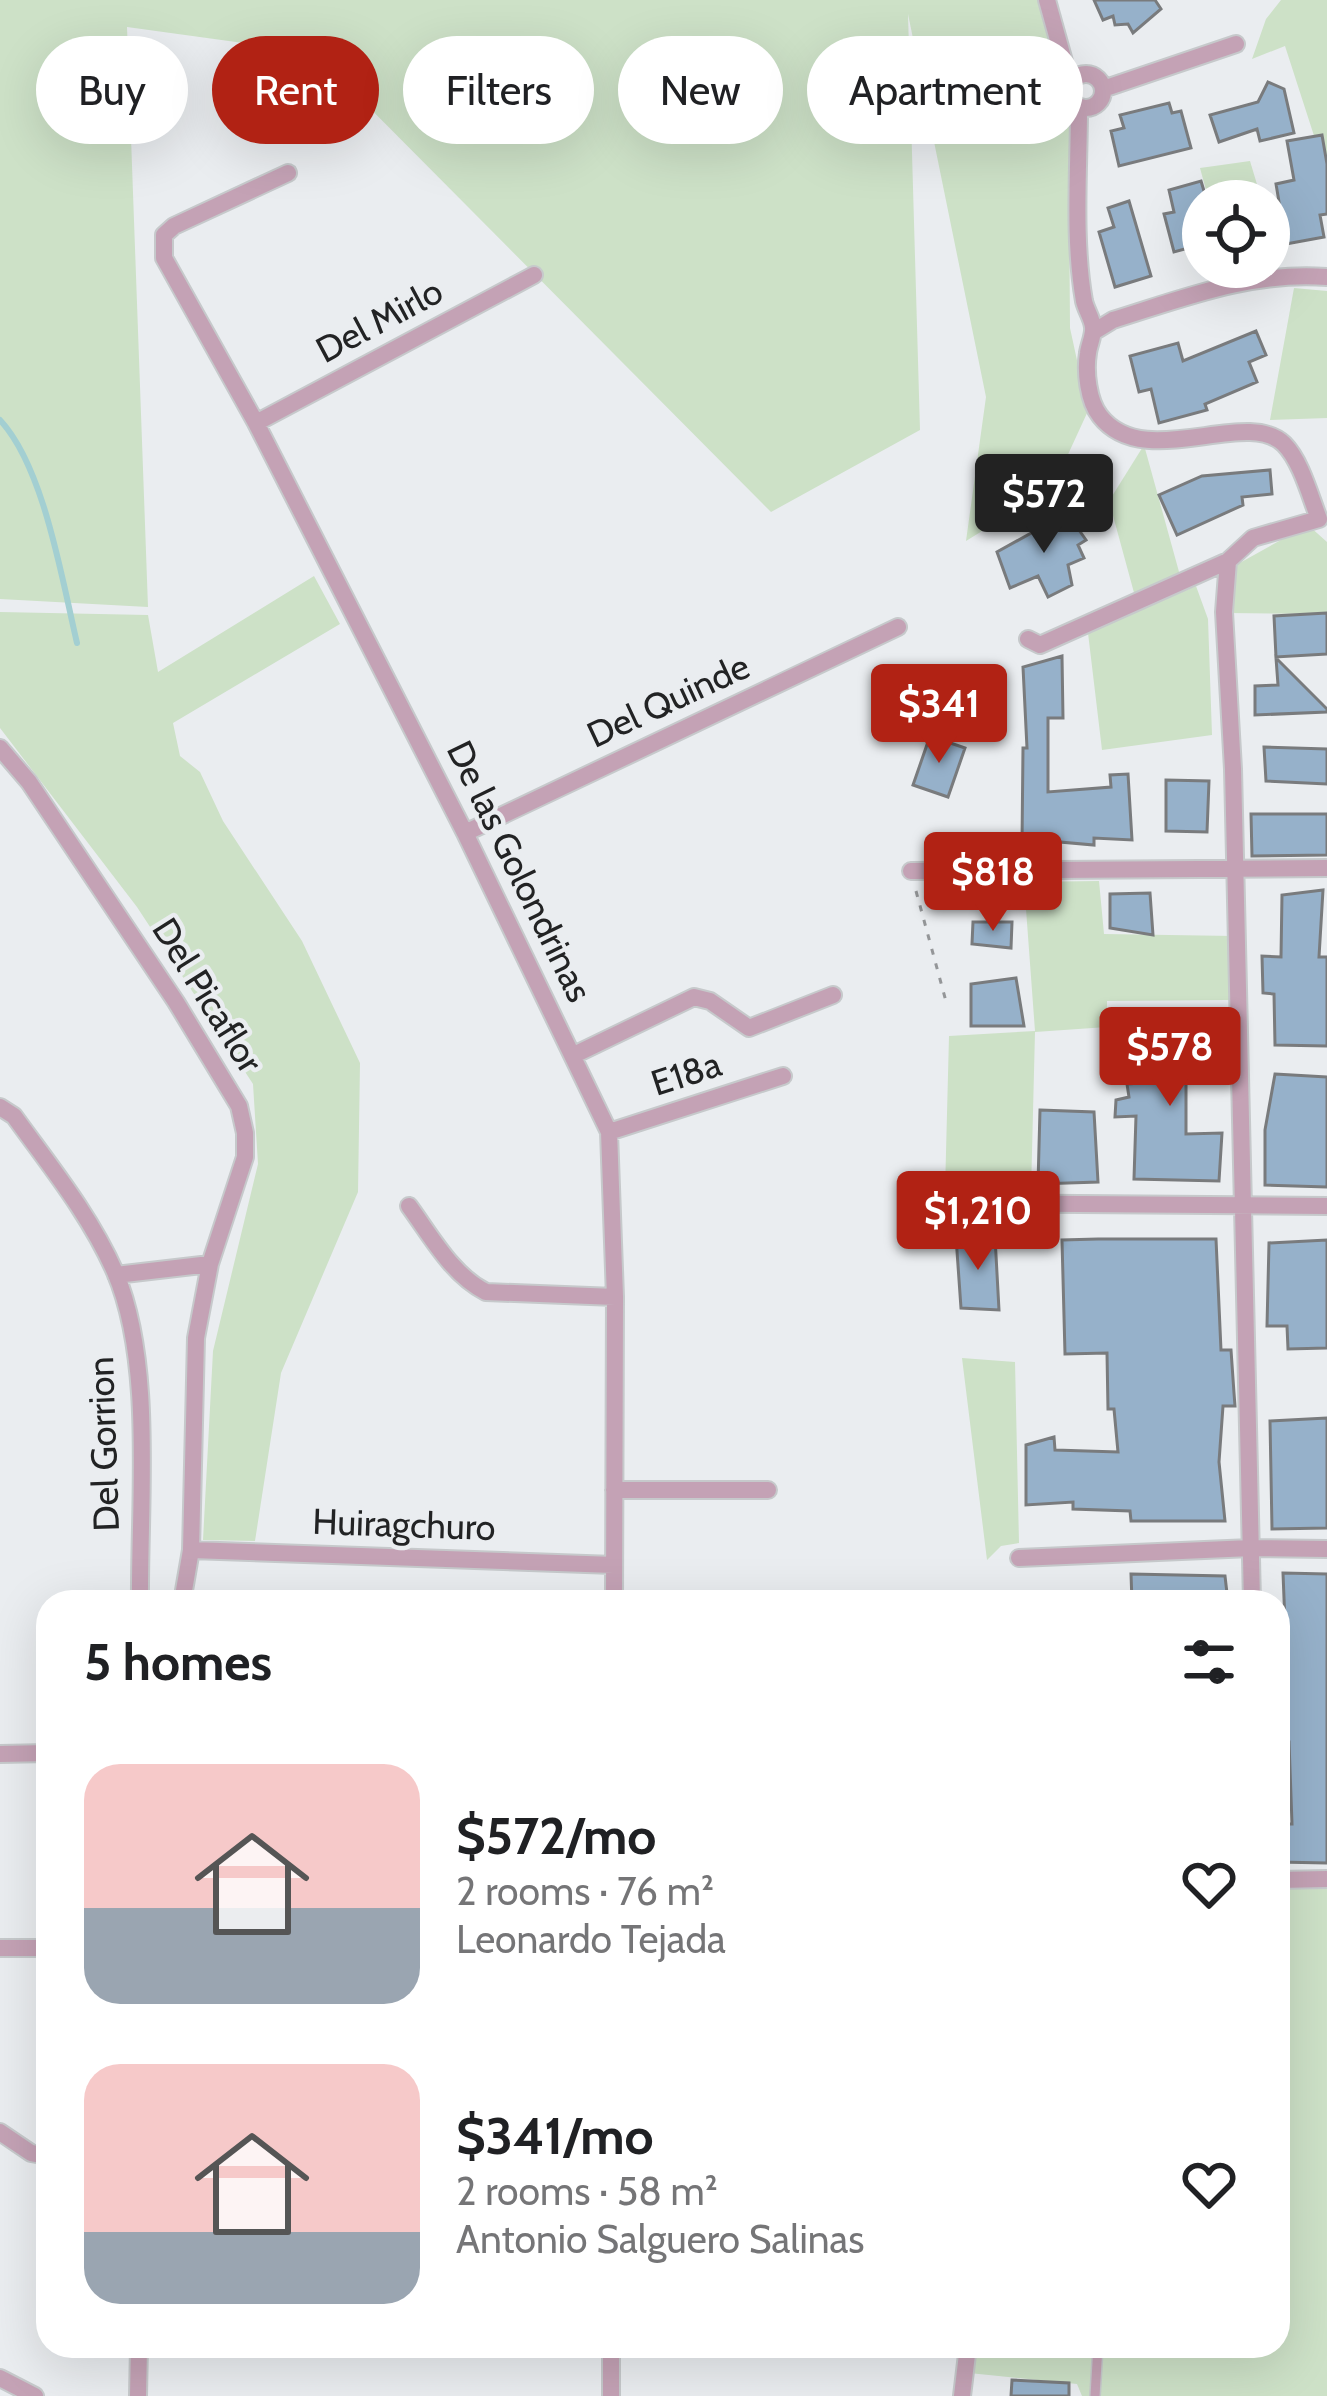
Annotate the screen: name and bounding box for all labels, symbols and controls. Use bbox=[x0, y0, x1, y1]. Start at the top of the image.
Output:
chip: Buy bbox=[36, 36, 188, 144]
chip: Rent bbox=[212, 36, 379, 144]
chip: Filters bbox=[403, 36, 594, 144]
chip: New bbox=[618, 36, 783, 144]
chip: Apartment bbox=[807, 36, 1083, 144]
map controls bbox=[1182, 180, 1290, 288]
button: locate bbox=[1182, 180, 1290, 288]
street label: Del Mirlo bbox=[308, 268, 450, 372]
pin: $572 bbox=[973, 454, 1115, 556]
text: $572 bbox=[1002, 469, 1086, 517]
street label: Del Quinde bbox=[580, 643, 756, 757]
pin: $341 bbox=[868, 664, 1010, 766]
text: $341 bbox=[898, 679, 980, 727]
street label: De las Golondrinas bbox=[438, 733, 602, 1009]
pin: $818 bbox=[922, 832, 1064, 934]
text: $818 bbox=[951, 847, 1035, 895]
street label: Del Picaflor bbox=[143, 910, 273, 1081]
pin: $578 bbox=[1099, 1007, 1241, 1109]
text: $578 bbox=[1126, 1022, 1214, 1070]
street label: E18a bbox=[646, 1041, 726, 1105]
pin: $1,210 bbox=[880, 1171, 1076, 1273]
text: $1,210 bbox=[924, 1186, 1032, 1234]
street label: Del Gorrion bbox=[78, 1356, 128, 1532]
street label: Huiragchuro bbox=[312, 1499, 496, 1549]
icon: filters bbox=[1176, 1629, 1242, 1695]
text: 5 homes bbox=[84, 1631, 272, 1693]
text: $572/mo bbox=[456, 1805, 656, 1867]
icon: home bbox=[180, 1812, 324, 1956]
icon: heart bbox=[1176, 1851, 1242, 1917]
text: 2 rooms · 76 m² bbox=[456, 1867, 714, 1915]
text: Leonardo Tejada bbox=[456, 1915, 726, 1963]
text: $341/mo bbox=[456, 2105, 654, 2167]
icon: home bbox=[180, 2112, 324, 2256]
icon: heart bbox=[1176, 2151, 1242, 2217]
text: 2 rooms · 58 m² bbox=[456, 2167, 718, 2215]
text: Antonio Salguero Salinas bbox=[456, 2215, 864, 2263]

